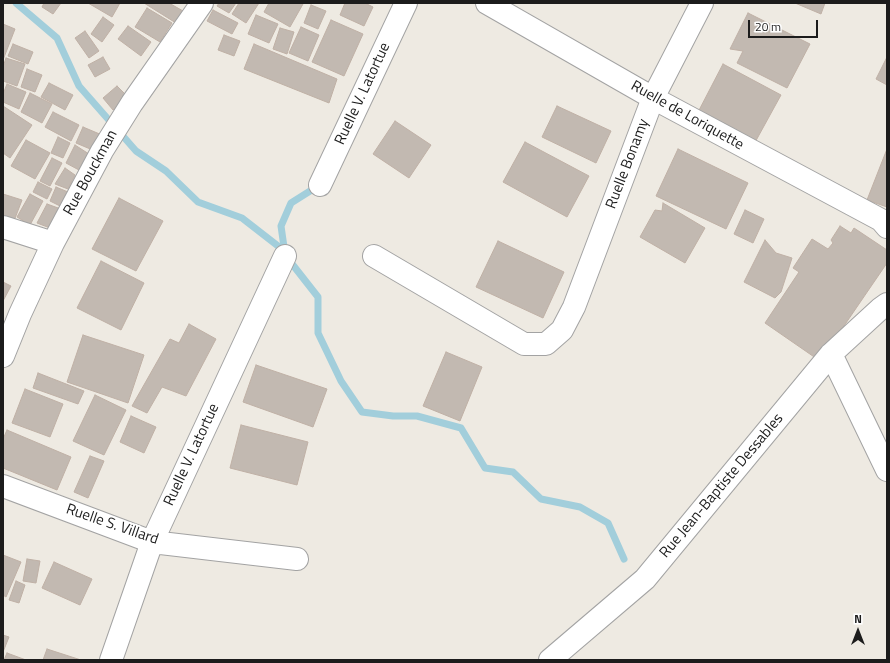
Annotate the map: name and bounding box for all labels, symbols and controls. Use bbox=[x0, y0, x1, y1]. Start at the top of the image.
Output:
scale bar bbox=[750, 12, 820, 38]
text: 20 m bbox=[755, 17, 781, 36]
street label: Ruelle V. Latortue bbox=[331, 40, 395, 148]
street label: Ruelle de Loriquette bbox=[627, 78, 747, 154]
street label: Ruelle Bonamy bbox=[603, 116, 653, 212]
street label: Rue Bouckman bbox=[60, 127, 122, 219]
street label: Ruelle V. Latortue bbox=[160, 401, 224, 509]
street label: Rue Jean-Baptiste Dessables bbox=[656, 410, 788, 562]
street label: Ruelle S. Villard bbox=[63, 501, 161, 549]
north arrow bbox=[838, 611, 878, 651]
text: N bbox=[854, 611, 862, 627]

